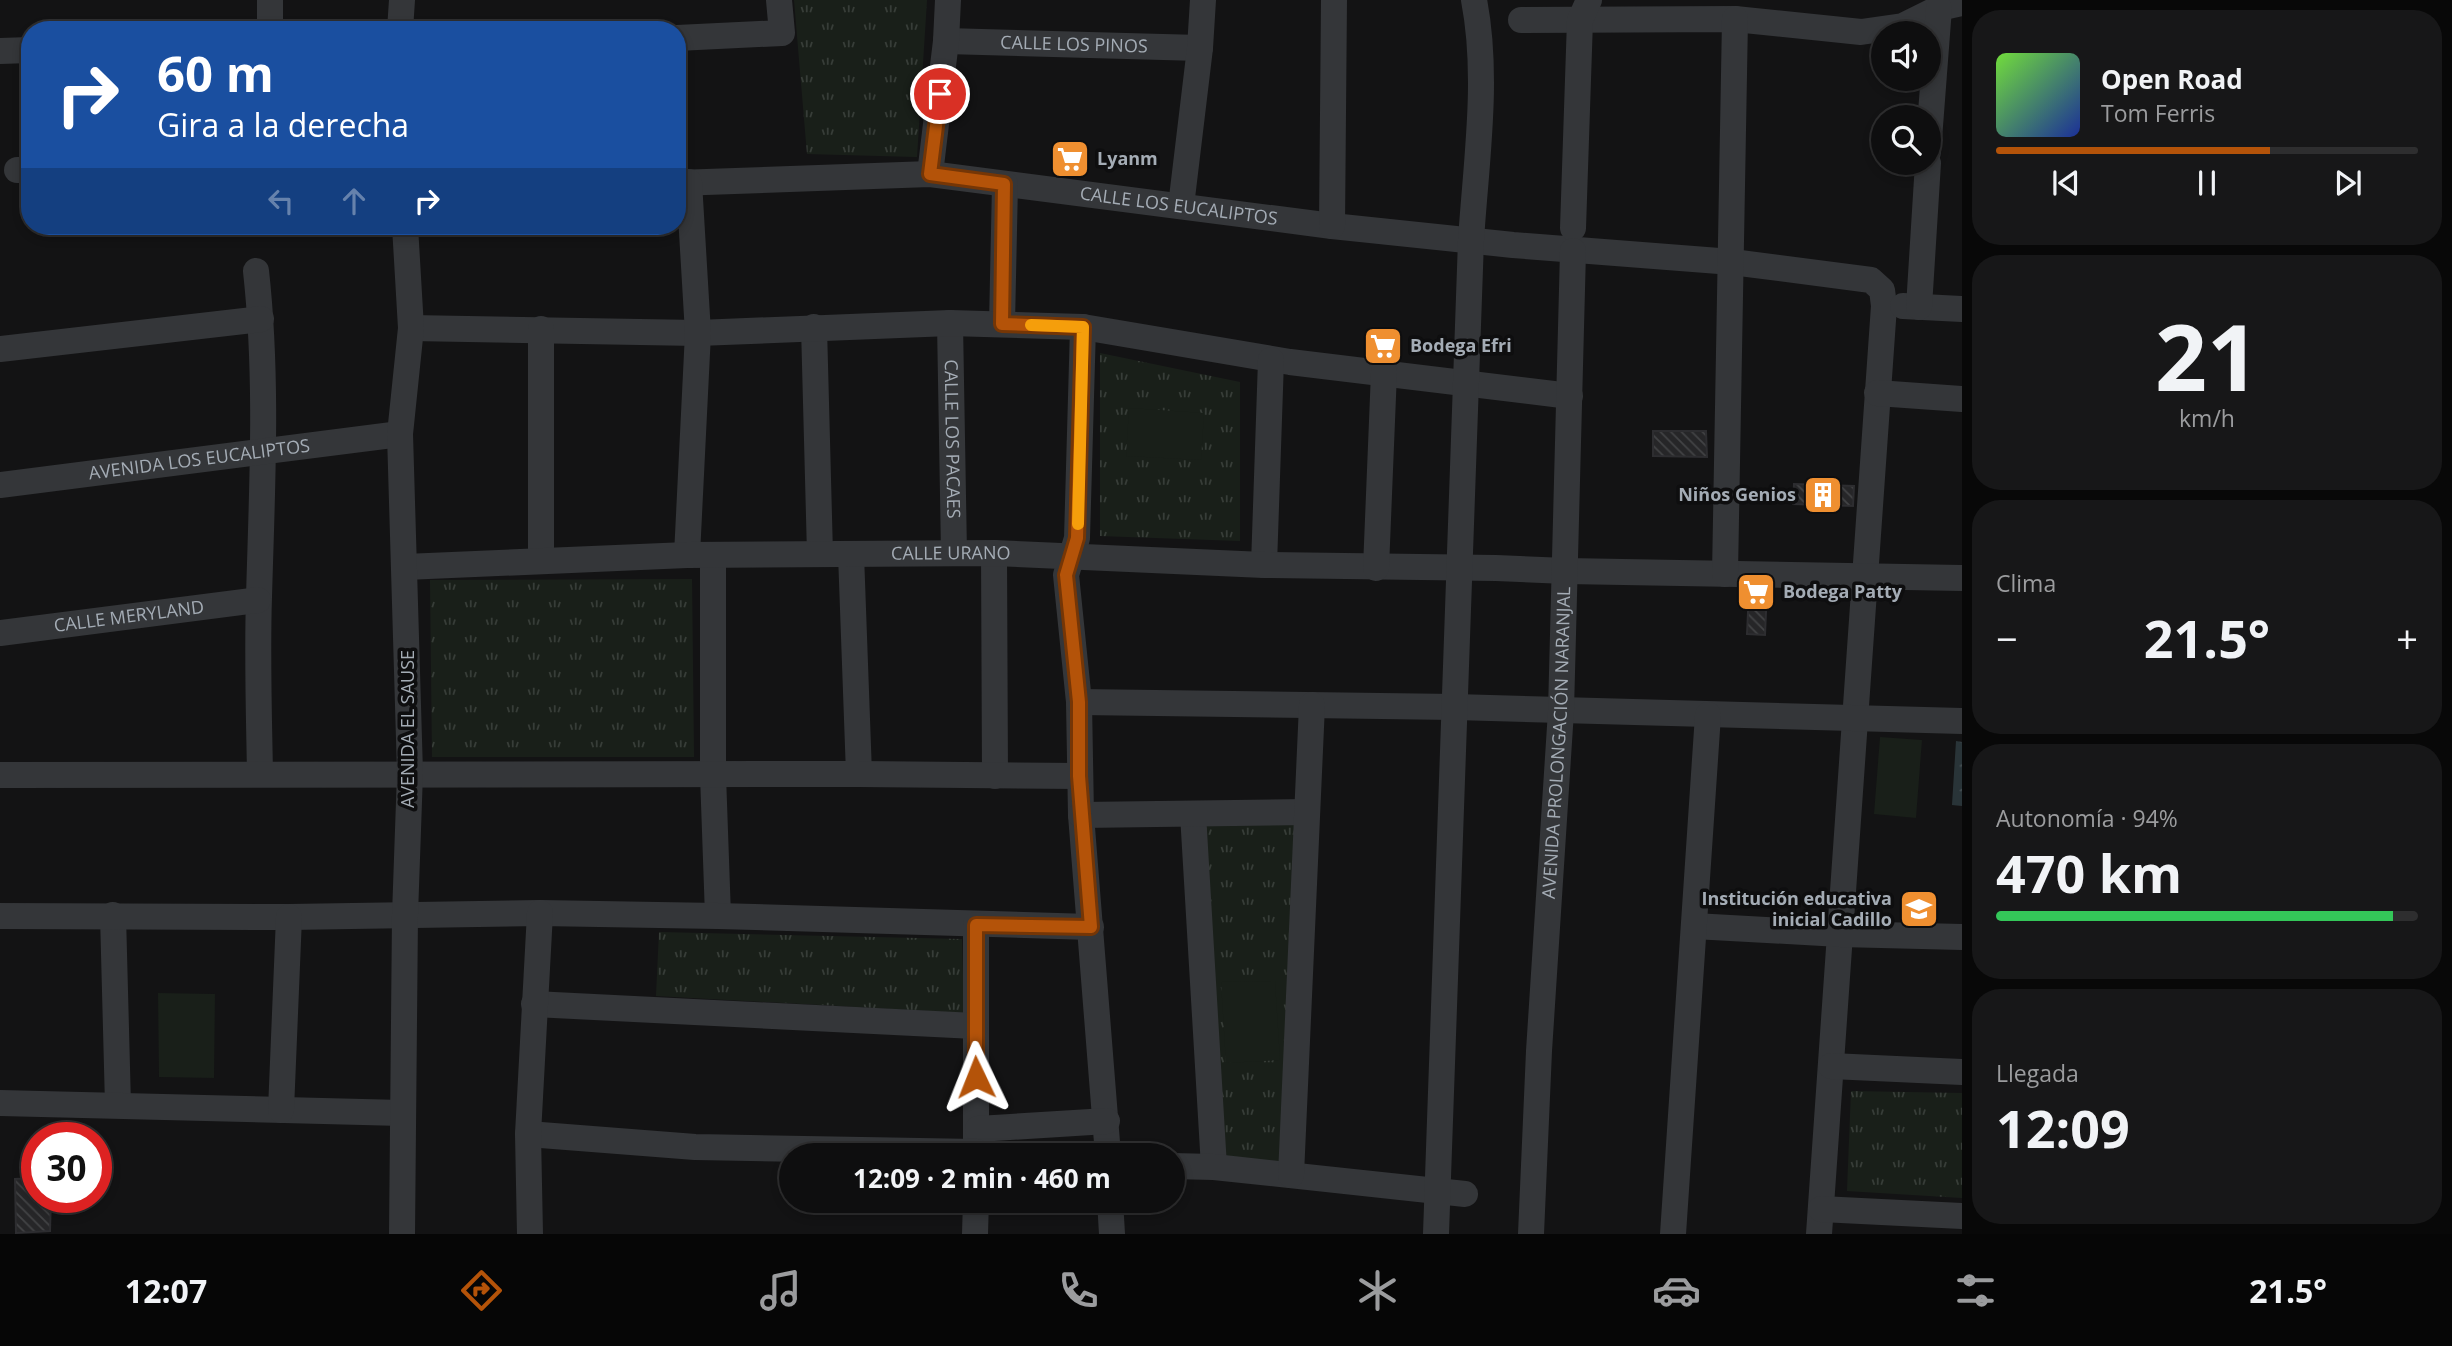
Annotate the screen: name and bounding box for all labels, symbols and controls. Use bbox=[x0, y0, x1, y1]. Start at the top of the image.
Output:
map controls bbox=[1871, 21, 1941, 175]
button: sound bbox=[1871, 21, 1941, 91]
street label: CALLE LOS PINOS bbox=[1000, 29, 1148, 58]
text: 60 m bbox=[157, 40, 274, 106]
icon: right bbox=[42, 49, 133, 140]
text: Open Road bbox=[2101, 61, 2243, 97]
pin bbox=[910, 64, 970, 124]
icon: arrive bbox=[921, 75, 959, 113]
text: Tom Ferris bbox=[2101, 97, 2215, 129]
text: Gira a la derecha bbox=[157, 103, 409, 146]
button: search bbox=[1871, 105, 1941, 175]
supermarket icon: Lyanm bbox=[1049, 138, 1091, 180]
place label: Lyanm bbox=[1097, 146, 1158, 170]
icon: previous bbox=[2047, 164, 2085, 202]
icon: pause bbox=[2188, 164, 2226, 202]
icon: next bbox=[2329, 164, 2367, 202]
street label: CALLE LOS EUCALIPTOS bbox=[1079, 181, 1279, 230]
icon: left bbox=[262, 182, 300, 220]
icon: ahead bbox=[335, 182, 373, 220]
icon: right bbox=[408, 182, 446, 220]
text: 21 bbox=[2155, 294, 2259, 418]
supermarket icon: Bodega Efri bbox=[1362, 325, 1404, 367]
place label: Bodega Efri bbox=[1410, 333, 1512, 357]
street label: CALLE LOS PACAES bbox=[940, 359, 966, 519]
text: km/h bbox=[2179, 402, 2235, 434]
street label: AVENIDA LOS EUCALIPTOS bbox=[87, 433, 311, 485]
building icon: Niños Genios bbox=[1802, 474, 1844, 516]
place label: Niños Genios bbox=[1678, 482, 1796, 506]
street label: CALLE URANO bbox=[891, 540, 1011, 565]
text: Clima bbox=[1996, 567, 2056, 599]
supermarket icon: Bodega Patty bbox=[1735, 571, 1777, 613]
place label: Bodega Patty bbox=[1783, 579, 1903, 603]
street label: AVENIDA PROLONGACIÓN NARANJAL bbox=[1536, 586, 1575, 900]
street label: CALLE MERYLAND bbox=[52, 594, 205, 637]
text: 21.5° bbox=[2144, 602, 2270, 673]
text: − bbox=[1996, 612, 2018, 664]
text: + bbox=[2396, 612, 2418, 664]
street label: AVENIDA EL SAUSE bbox=[395, 650, 419, 808]
text: Autonomía · 94% bbox=[1996, 802, 2178, 834]
text: 470 km bbox=[1996, 837, 2182, 908]
place label: Institución educativa inicial Cadillo bbox=[1702, 886, 1892, 931]
school or university icon: Institución educativa inicial Cadillo bbox=[1898, 888, 1940, 930]
position arrow bbox=[939, 1040, 1013, 1114]
text: Llegada bbox=[1996, 1057, 2079, 1089]
text: 12:09 bbox=[1996, 1092, 2130, 1163]
speed limit sign: 30 bbox=[21, 1122, 112, 1213]
text: 12:09 · 2 min · 460 m bbox=[853, 1160, 1111, 1196]
icon: directions bbox=[457, 1266, 506, 1315]
icon: music bbox=[756, 1266, 805, 1315]
icon: phone bbox=[1054, 1266, 1103, 1315]
icon: climate bbox=[1353, 1266, 1402, 1315]
icon: car bbox=[1652, 1266, 1701, 1315]
icon: filters bbox=[1951, 1266, 2000, 1315]
text: 12:07 bbox=[125, 1269, 207, 1312]
text: 21.5° bbox=[2249, 1269, 2327, 1312]

